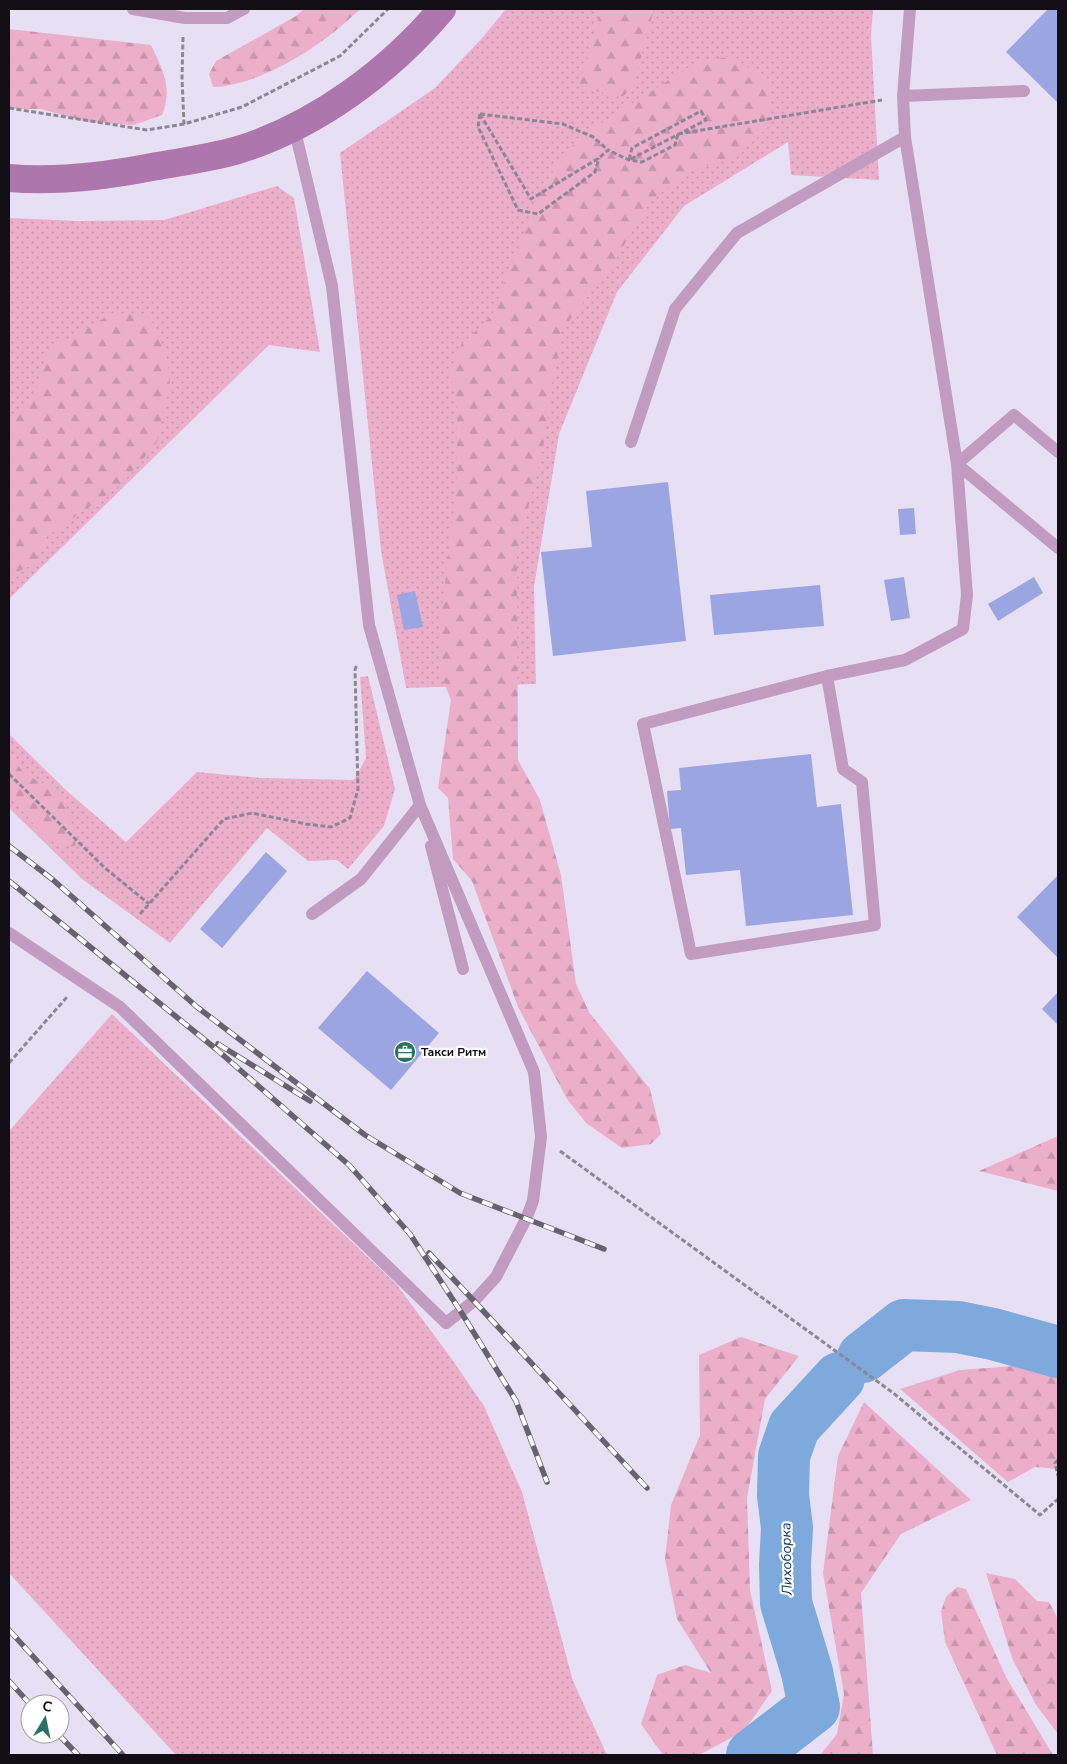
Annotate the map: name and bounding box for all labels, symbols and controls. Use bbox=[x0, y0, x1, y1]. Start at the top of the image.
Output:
office icon: Такси Ритм bbox=[393, 1040, 417, 1064]
place label: Такси Ритм bbox=[421, 1044, 486, 1060]
water label: Лихоборка bbox=[776, 1522, 797, 1597]
north arrow bbox=[20, 1694, 70, 1744]
text: С bbox=[41, 1697, 54, 1717]

